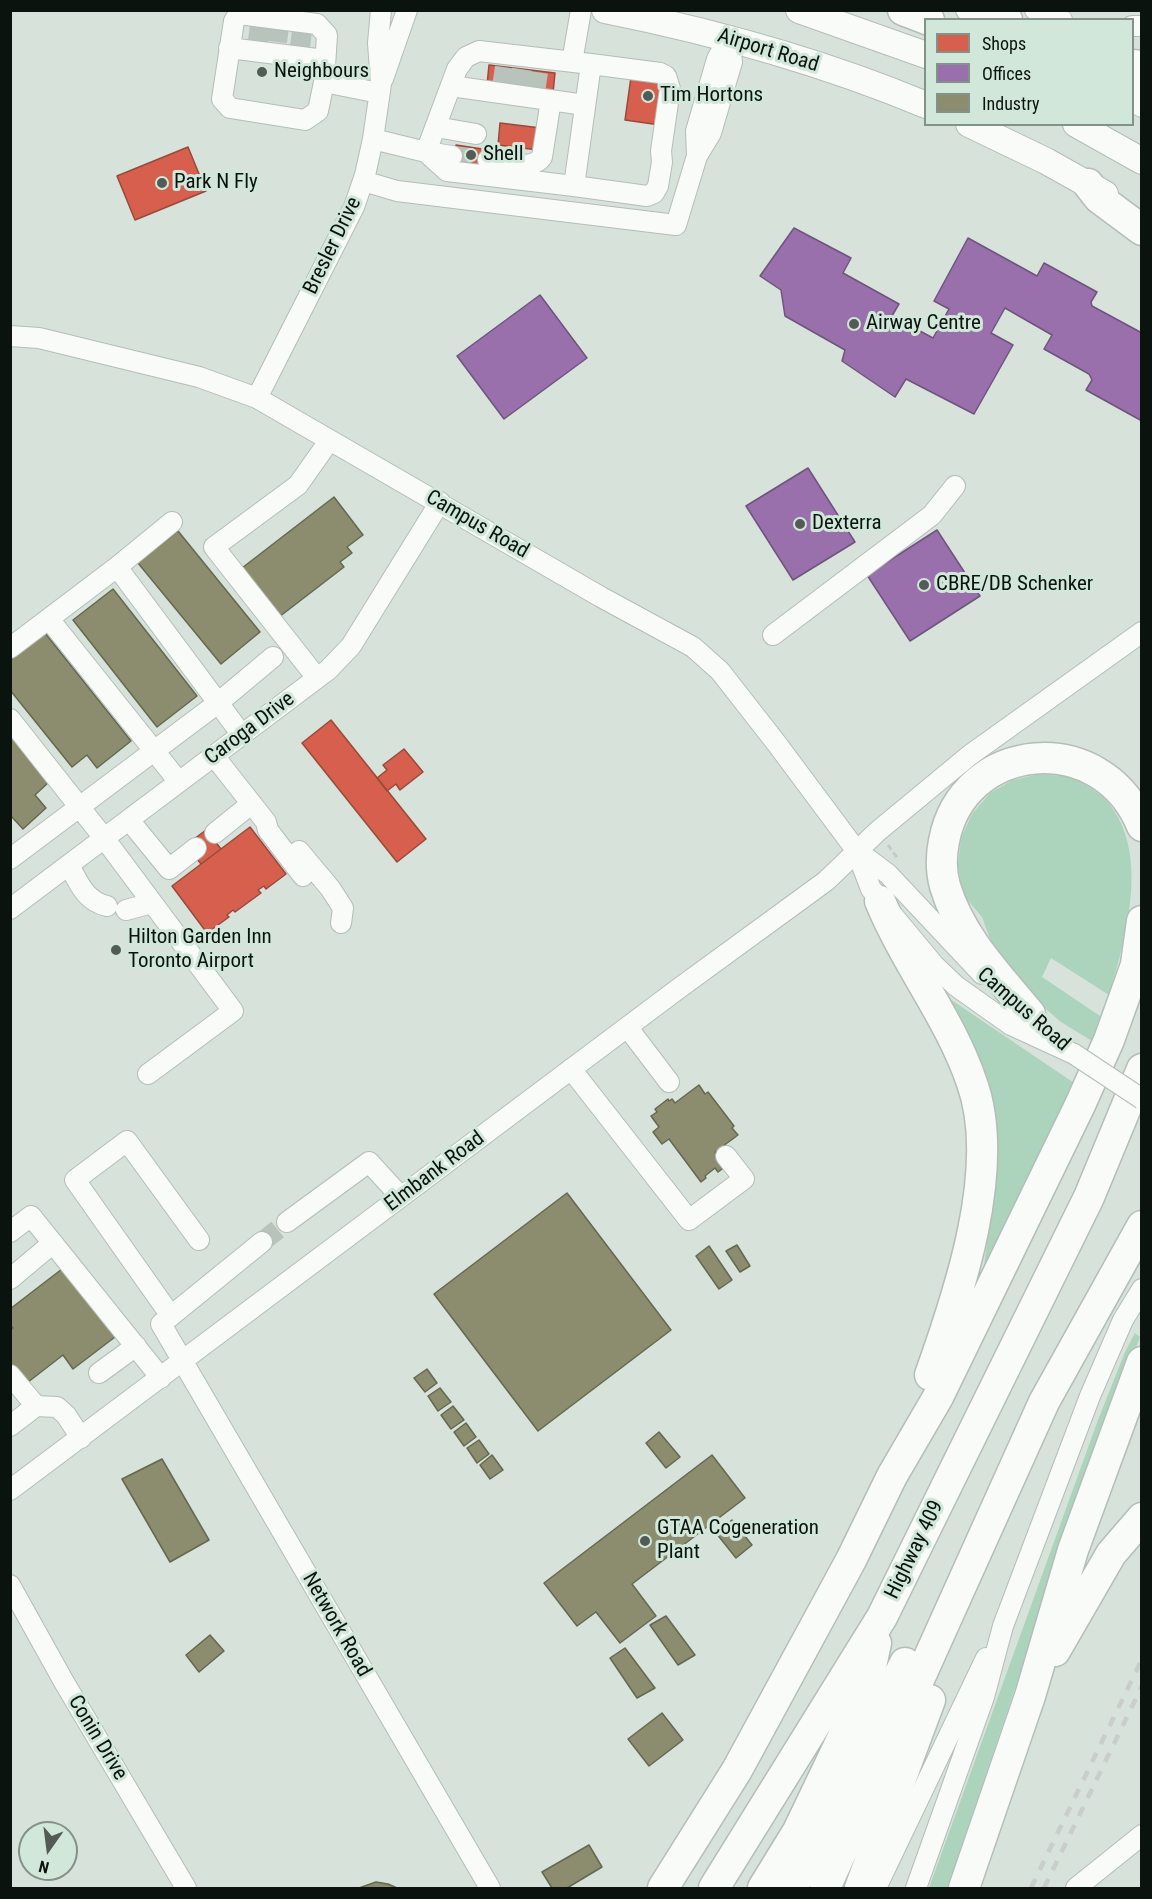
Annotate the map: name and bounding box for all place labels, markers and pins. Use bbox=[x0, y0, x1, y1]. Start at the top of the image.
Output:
place label: Neighbours bbox=[274, 59, 369, 85]
marker: Neighbours bbox=[255, 65, 269, 79]
place label: Tim Hortons bbox=[660, 83, 763, 109]
marker: Tim Hortons bbox=[641, 89, 655, 103]
place label: Shell bbox=[483, 142, 524, 168]
marker: Shell bbox=[464, 148, 478, 162]
place label: Park N Fly bbox=[174, 170, 258, 196]
marker: Park N Fly bbox=[155, 176, 169, 190]
place label: Airway Centre bbox=[866, 311, 981, 337]
marker: Airway Centre bbox=[847, 317, 861, 331]
place label: Dexterra bbox=[812, 511, 882, 537]
marker: Dexterra bbox=[793, 517, 807, 531]
place label: CBRE/DB Schenker bbox=[936, 572, 1093, 598]
marker: CBRE/DB Schenker bbox=[917, 578, 931, 592]
place label: Hilton Garden Inn Toronto Airport bbox=[128, 925, 272, 975]
marker: Hilton Garden Inn Toronto Airport bbox=[109, 943, 123, 957]
place label: GTAA Cogeneration Plant bbox=[657, 1516, 819, 1566]
marker: GTAA Cogeneration Plant bbox=[638, 1534, 652, 1548]

